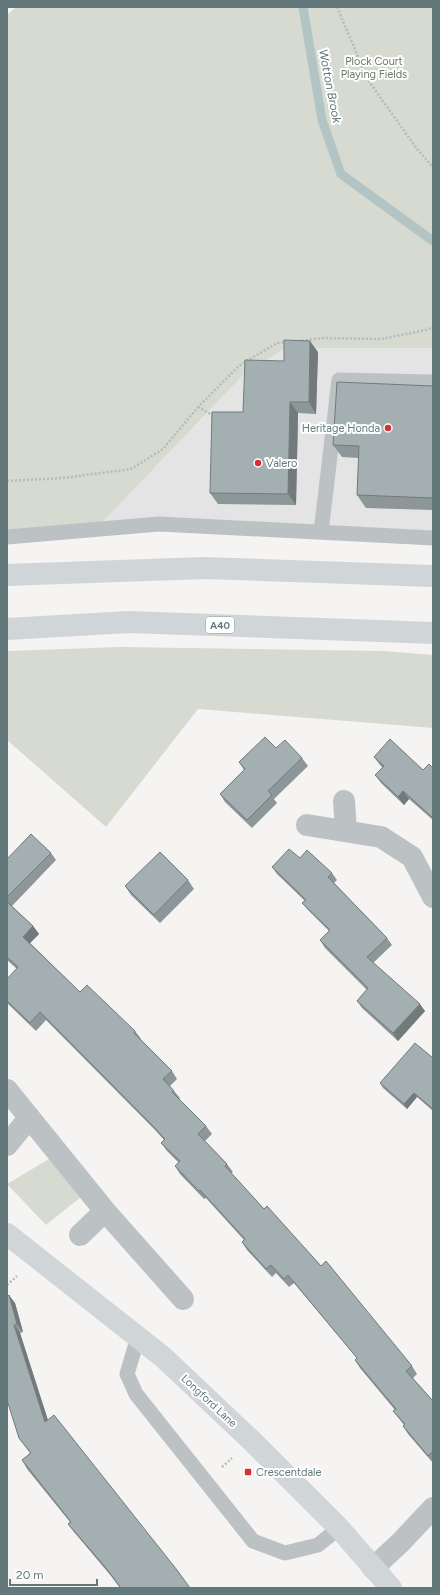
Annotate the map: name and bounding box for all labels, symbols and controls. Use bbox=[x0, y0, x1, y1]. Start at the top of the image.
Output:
water label: Wotton Brook bbox=[316, 48, 344, 125]
park label: Plock Court Playing Fields bbox=[341, 55, 407, 81]
place label: Heritage Honda bbox=[302, 422, 380, 435]
marker: Heritage Honda bbox=[383, 423, 393, 433]
place label: Valero bbox=[266, 457, 297, 470]
marker: Valero bbox=[253, 458, 263, 468]
road number: A40 bbox=[206, 617, 234, 633]
street label: Longford Lane bbox=[178, 1372, 240, 1430]
place label: Crescentdale bbox=[256, 1466, 322, 1479]
marker: Crescentdale bbox=[243, 1467, 253, 1477]
scale bar bbox=[10, 1561, 97, 1587]
text: 20 m bbox=[16, 1568, 44, 1582]

